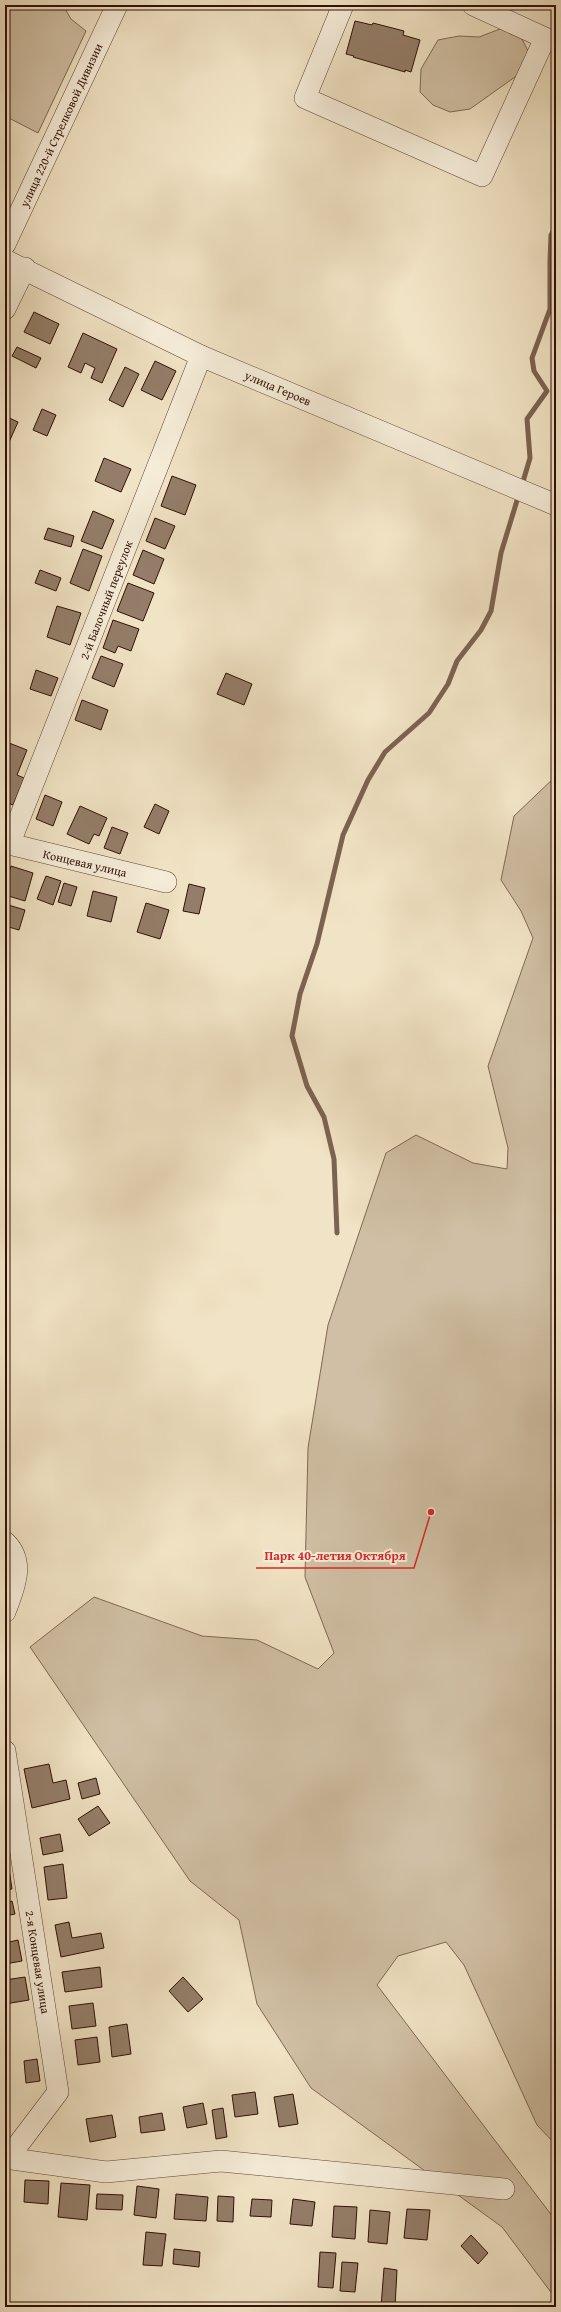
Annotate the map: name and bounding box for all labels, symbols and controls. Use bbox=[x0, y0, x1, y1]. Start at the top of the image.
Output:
street label: улица 220-й Стрелковой Дивизии bbox=[15, 40, 106, 210]
street label: улица Героев bbox=[241, 366, 314, 410]
street label: 2-й Балочный переулок bbox=[75, 537, 137, 662]
street label: Концевая улица bbox=[41, 845, 129, 881]
callout: Парк 40-летия Октября bbox=[256, 1543, 414, 1568]
text: Парк 40-летия Октября bbox=[264, 1546, 406, 1565]
street label: 2-я Концевая улица bbox=[21, 1909, 55, 2015]

